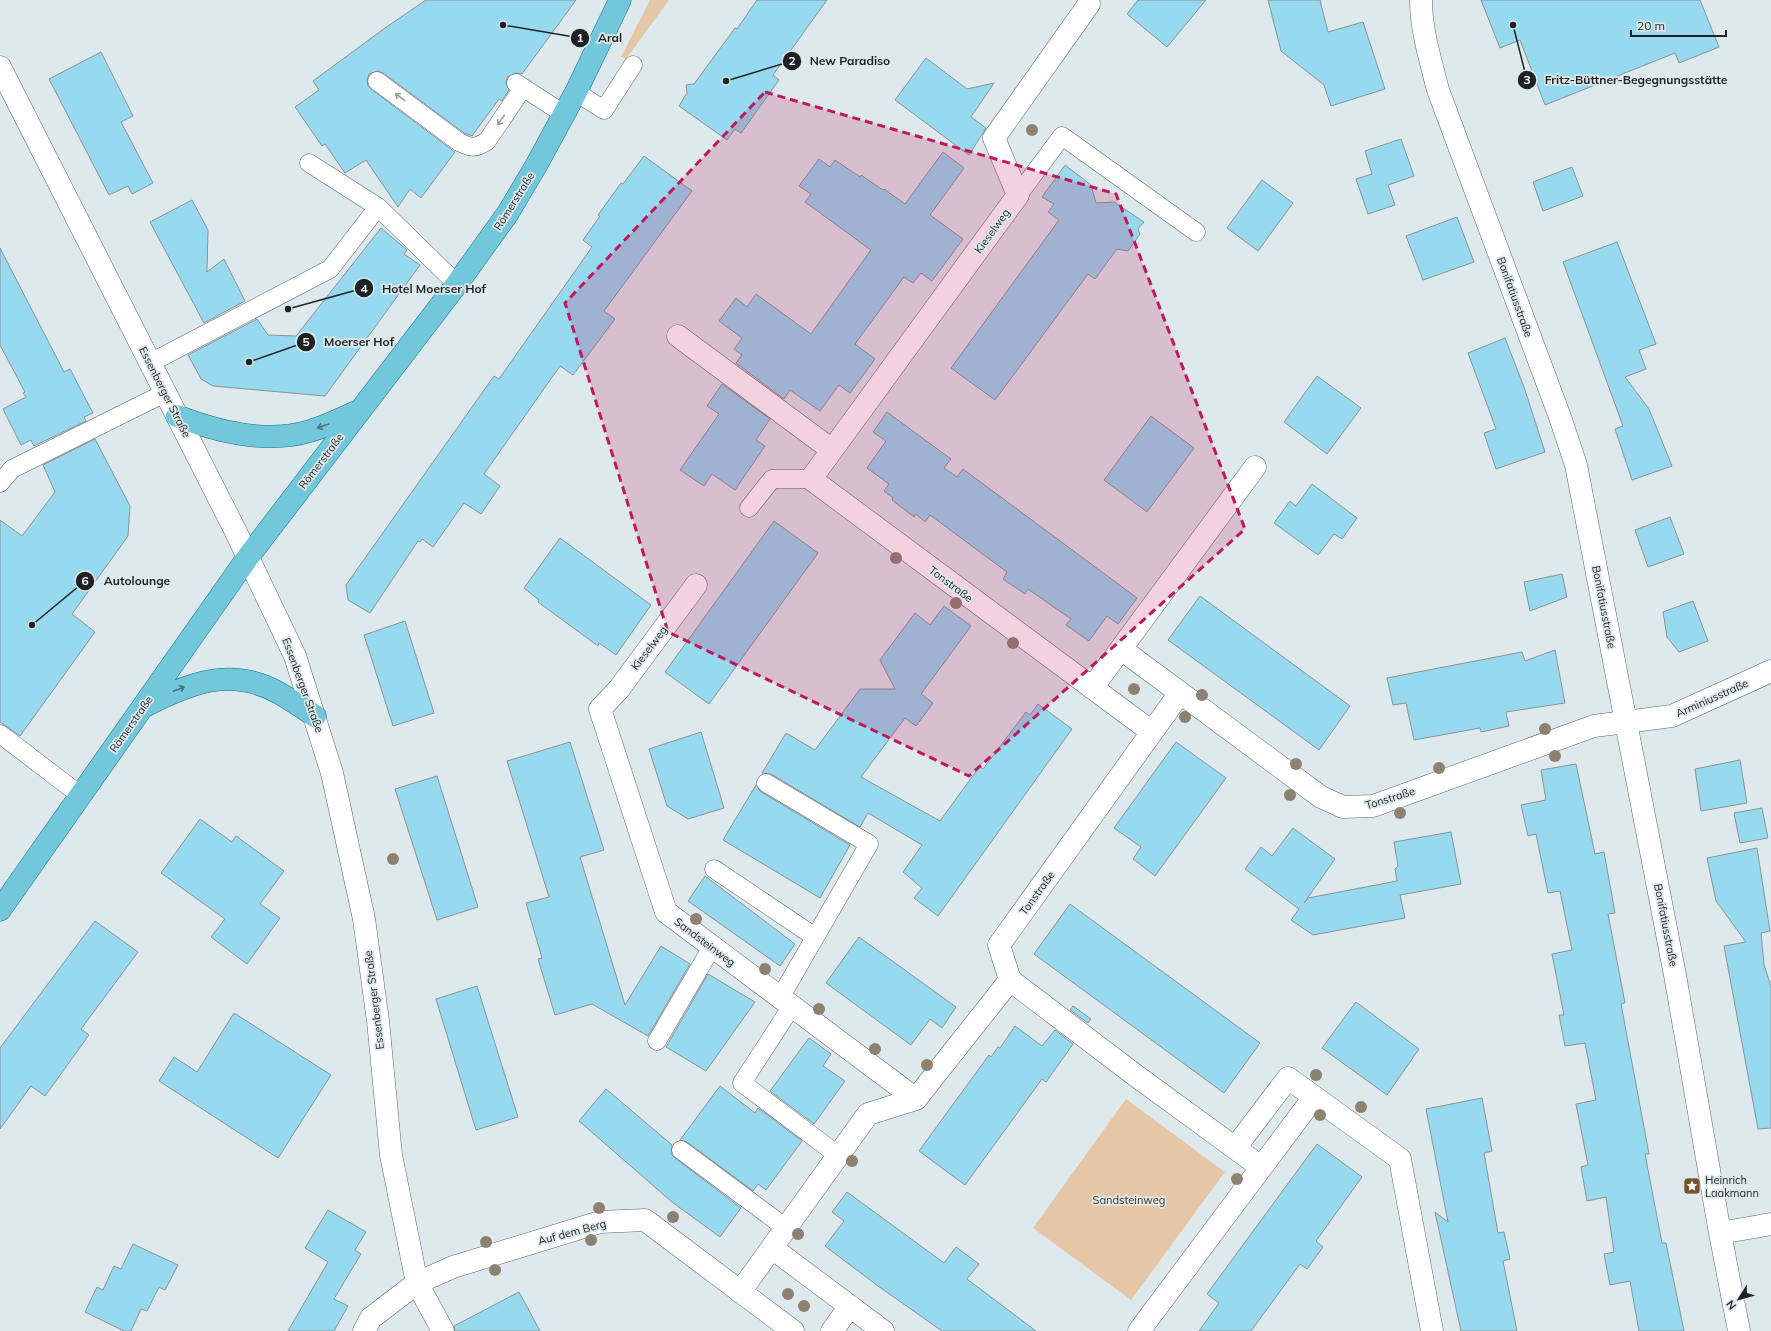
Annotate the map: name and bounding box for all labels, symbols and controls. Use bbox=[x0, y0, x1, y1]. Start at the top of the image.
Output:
scale bar bbox=[1631, 12, 1726, 38]
text: 20 m bbox=[1637, 18, 1665, 33]
callout: Aral bbox=[570, 26, 630, 50]
text: 1 bbox=[576, 30, 584, 45]
text: Aral bbox=[598, 30, 622, 45]
callout: New Paradiso bbox=[782, 49, 899, 73]
text: 2 bbox=[788, 53, 796, 68]
text: New Paradiso bbox=[810, 53, 890, 68]
callout: Fritz-Büttner-Begegnungsstätte bbox=[1517, 68, 1735, 92]
text: 3 bbox=[1523, 72, 1531, 87]
text: Fritz-Büttner-Begegnungsstätte bbox=[1545, 72, 1728, 87]
one-way arrow bbox=[394, 93, 405, 102]
one-way arrow bbox=[497, 115, 505, 126]
street label: Römerstraße bbox=[491, 169, 537, 233]
street label: Kieselweg bbox=[971, 206, 1013, 256]
street label: Bonifatiusstraße bbox=[1494, 255, 1536, 339]
callout: Hotel Moerser Hof bbox=[354, 276, 494, 300]
text: 4 bbox=[360, 281, 368, 296]
text: Hotel Moerser Hof bbox=[382, 281, 487, 296]
callout: Moerser Hof bbox=[296, 330, 402, 354]
text: 5 bbox=[302, 334, 310, 349]
text: Moerser Hof bbox=[324, 334, 395, 349]
street label: Essenberger Straße bbox=[136, 344, 194, 440]
one-way arrow bbox=[317, 423, 329, 431]
street label: Römerstraße bbox=[296, 430, 346, 492]
street label: Tonstraße bbox=[926, 563, 976, 605]
street label: Bonifatiusstraße bbox=[1589, 564, 1619, 650]
callout: Autolounge bbox=[75, 569, 178, 593]
text: 6 bbox=[81, 573, 89, 588]
text: Autolounge bbox=[104, 573, 171, 588]
street label: Kieselweg bbox=[628, 623, 670, 673]
street label: Essenberger Straße bbox=[279, 636, 327, 734]
street label: Arminiusstraße bbox=[1674, 676, 1750, 720]
one-way arrow bbox=[172, 685, 184, 693]
street label: Römerstraße bbox=[106, 693, 156, 755]
street label: Tonstraße bbox=[1363, 784, 1417, 812]
street label: Tonstraße bbox=[1016, 868, 1058, 918]
street label: Bonifatiusstraße bbox=[1651, 882, 1681, 968]
street label: Sandsteinweg bbox=[672, 915, 738, 969]
street label: Essenberger Straße bbox=[361, 950, 387, 1050]
place label: Heinrich Laakmann bbox=[1705, 1173, 1759, 1200]
place icon: Heinrich Laakmann bbox=[1682, 1176, 1702, 1196]
park label: Sandsteinweg bbox=[1093, 1193, 1165, 1207]
street label: Auf dem Berg bbox=[536, 1216, 608, 1248]
north arrow bbox=[1719, 1279, 1759, 1319]
text: N bbox=[1723, 1297, 1739, 1313]

